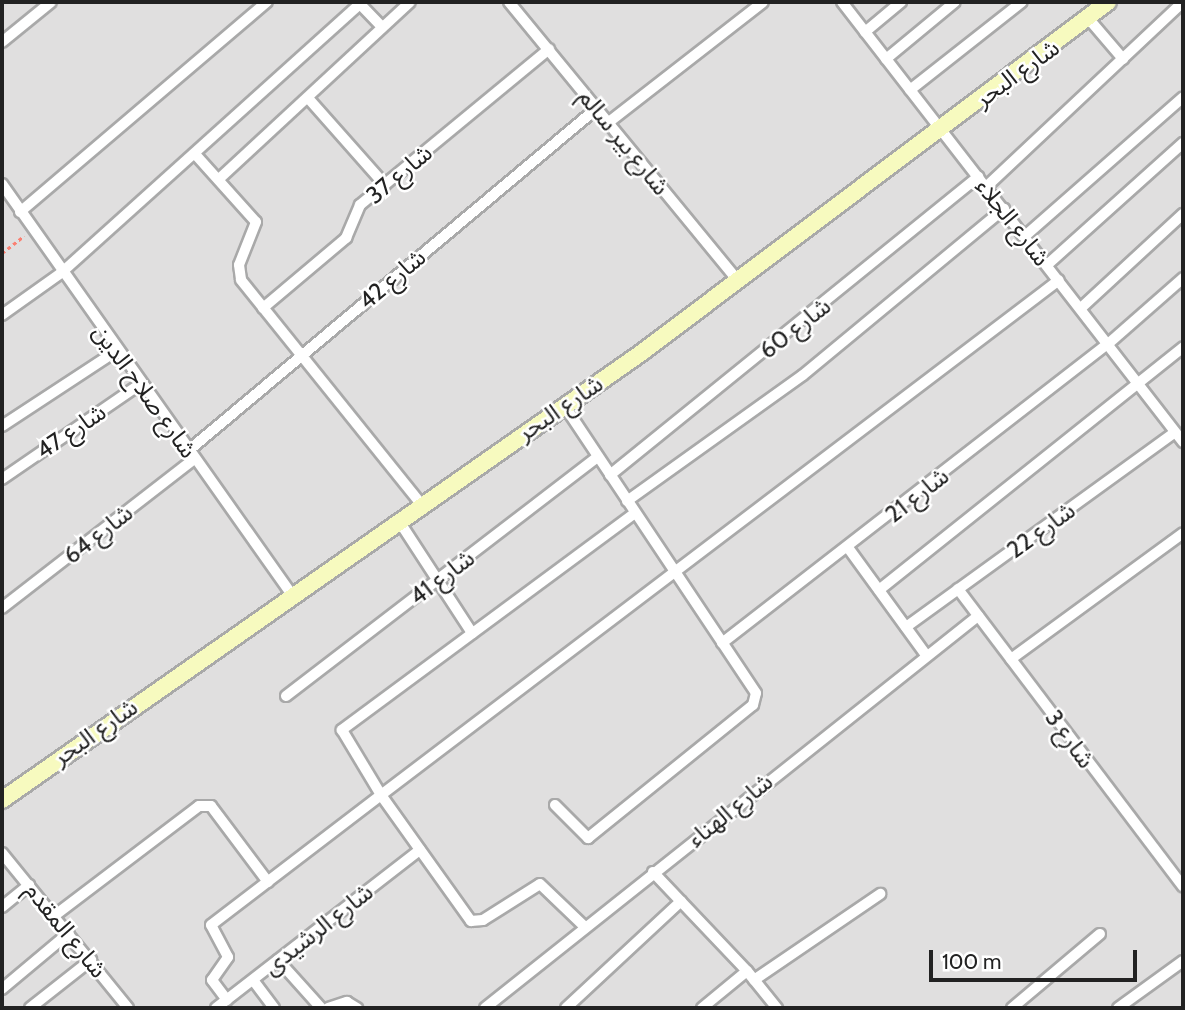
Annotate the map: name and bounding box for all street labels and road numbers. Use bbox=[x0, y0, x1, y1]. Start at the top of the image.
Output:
street label: شارع البحر bbox=[969, 33, 1065, 113]
street label: شارع بير سالم bbox=[573, 83, 675, 201]
street label: شارع 37 bbox=[360, 138, 438, 210]
street label: شارع الجلاء bbox=[970, 172, 1056, 272]
street label: شارع 42 bbox=[353, 243, 431, 315]
street label: شارع 60 bbox=[754, 291, 836, 365]
street label: شارع صلاح الدين bbox=[87, 318, 203, 464]
street label: شارع البحر bbox=[512, 369, 608, 447]
street label: شارع 47 bbox=[31, 397, 111, 465]
street label: شارع 21 bbox=[880, 461, 954, 529]
street label: شارع 22 bbox=[1001, 496, 1081, 564]
street label: شارع 64 bbox=[58, 498, 138, 570]
street label: شارع 41 bbox=[404, 543, 480, 611]
street label: شارع البحر bbox=[47, 692, 143, 772]
street label: شارع 3 bbox=[1039, 704, 1101, 774]
street label: شارع الهناء bbox=[682, 767, 778, 853]
street label: شارع المقدم bbox=[19, 877, 113, 983]
street label: شارع الرشيدى bbox=[257, 877, 379, 981]

